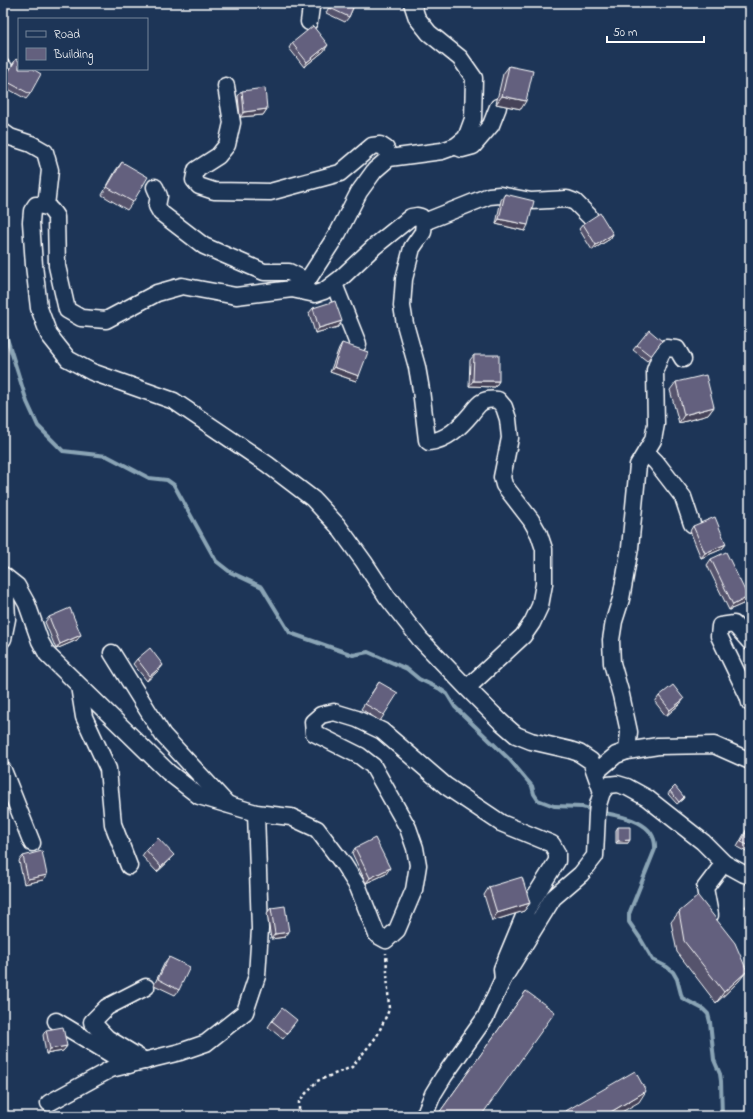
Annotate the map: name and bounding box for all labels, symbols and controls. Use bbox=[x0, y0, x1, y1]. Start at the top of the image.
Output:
legend bbox=[18, 18, 148, 70]
scale bar bbox=[607, 18, 704, 44]
text: 50 m bbox=[613, 24, 637, 42]
text: Road bbox=[54, 26, 80, 44]
text: Building bbox=[53, 46, 93, 65]

